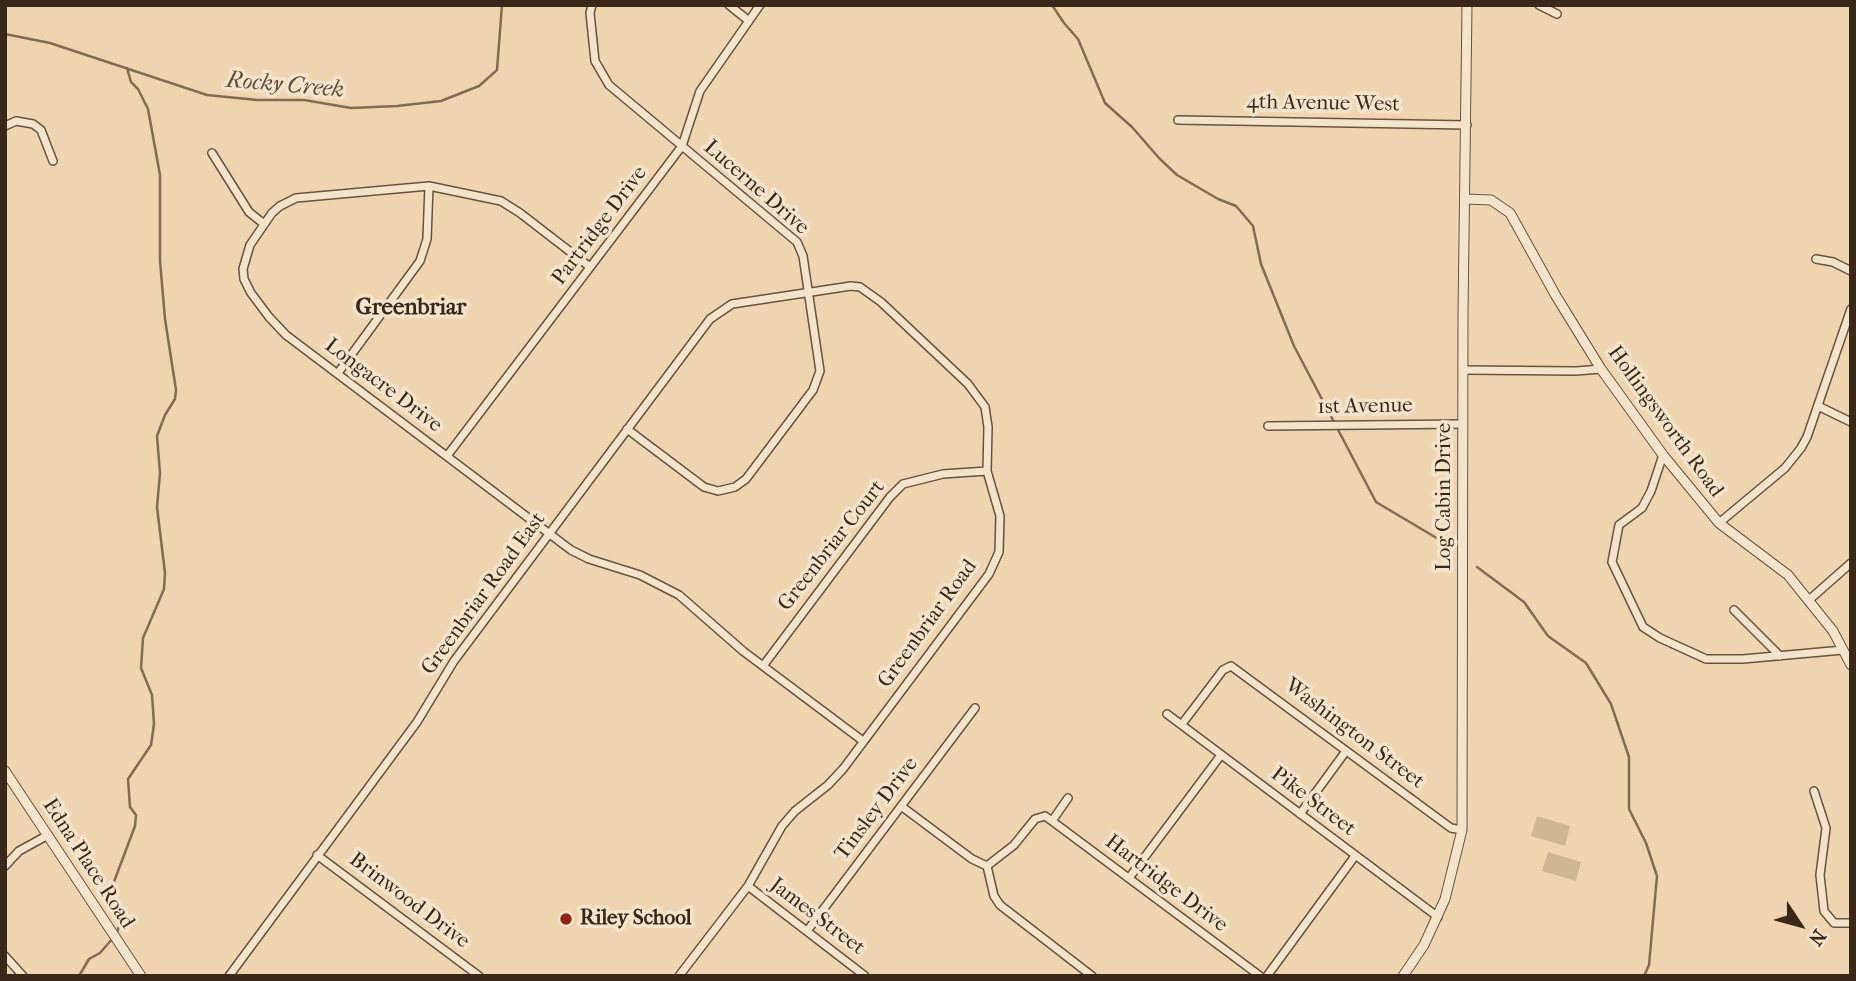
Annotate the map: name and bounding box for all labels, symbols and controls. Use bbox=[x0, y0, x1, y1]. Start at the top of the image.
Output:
water label: Rocky Creek bbox=[225, 67, 345, 105]
street label: 4th Avenue West bbox=[1246, 90, 1400, 118]
street label: Lucerne Drive bbox=[698, 135, 814, 241]
street label: Partridge Drive bbox=[547, 161, 653, 291]
district label: Greenbriar bbox=[356, 294, 466, 322]
street label: Longacre Drive bbox=[319, 334, 447, 438]
street label: Hollingsworth Road bbox=[1602, 341, 1728, 503]
street label: 1st Avenue bbox=[1317, 394, 1413, 420]
street label: Log Cabin Drive bbox=[1432, 423, 1458, 571]
street label: Greenbriar Court bbox=[773, 476, 891, 616]
street label: Greenbriar Road East bbox=[417, 508, 551, 680]
street label: Greenbriar Road bbox=[873, 555, 983, 693]
street label: Washington Street bbox=[1279, 673, 1429, 795]
street label: Tinsley Drive bbox=[830, 752, 924, 866]
street label: Pike Street bbox=[1266, 762, 1360, 842]
street label: Edna Place Road bbox=[37, 794, 139, 934]
street label: Hartridge Drive bbox=[1100, 830, 1232, 938]
street label: Brinwood Drive bbox=[344, 848, 474, 954]
street label: James Street bbox=[764, 873, 870, 961]
north arrow bbox=[1765, 890, 1835, 960]
place label: Riley School bbox=[580, 906, 691, 932]
marker: Riley School bbox=[558, 911, 574, 927]
text: N bbox=[1804, 925, 1830, 950]

